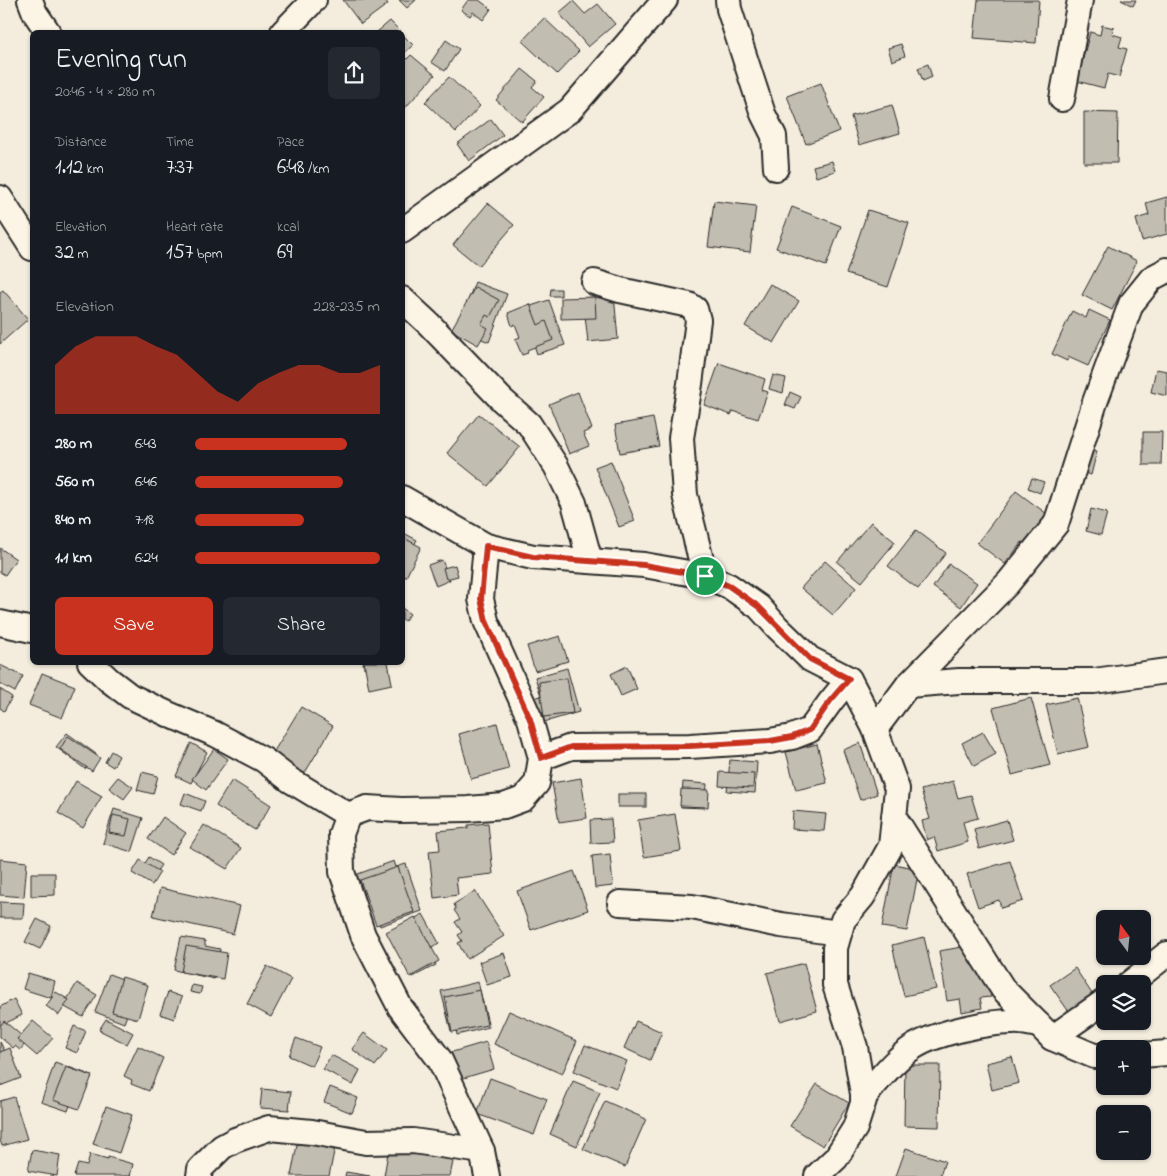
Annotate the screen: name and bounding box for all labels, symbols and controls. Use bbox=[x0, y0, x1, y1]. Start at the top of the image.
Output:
text: Evening run bbox=[55, 40, 187, 81]
button: share bbox=[328, 47, 380, 99]
text: 20:46 · 4 × 280 m bbox=[55, 80, 155, 104]
text: Distance bbox=[55, 132, 107, 153]
text: Time bbox=[166, 132, 194, 153]
text: Pace bbox=[277, 132, 304, 153]
text: 1.12 bbox=[55, 153, 83, 183]
text: 7:37 bbox=[166, 153, 194, 183]
text: 6:48 bbox=[277, 153, 305, 183]
text: km bbox=[83, 159, 104, 180]
text: /km bbox=[305, 159, 329, 180]
text: Elevation bbox=[55, 217, 106, 238]
text: Heart rate bbox=[166, 217, 223, 238]
text: kcal bbox=[277, 217, 299, 238]
text: 32 bbox=[55, 238, 74, 268]
text: 157 bbox=[166, 238, 193, 268]
text: 69 bbox=[277, 238, 293, 268]
text: m bbox=[74, 244, 89, 265]
text: bpm bbox=[193, 244, 223, 265]
text: Elevation bbox=[55, 295, 114, 319]
text: 228–235 m bbox=[313, 295, 380, 319]
text: 280 m bbox=[55, 432, 92, 456]
text: 6:43 bbox=[135, 432, 157, 456]
text: 560 m bbox=[55, 470, 95, 494]
text: 6:46 bbox=[135, 470, 157, 494]
text: 840 m bbox=[55, 508, 91, 532]
text: 7:18 bbox=[135, 508, 154, 532]
text: 1.1 km bbox=[55, 546, 92, 570]
text: 6:24 bbox=[135, 546, 158, 570]
pin bbox=[684, 555, 726, 597]
icon: arrive bbox=[691, 562, 719, 590]
button: Save bbox=[55, 597, 213, 655]
button: Share bbox=[223, 597, 380, 655]
north arrow bbox=[1096, 910, 1151, 965]
map controls bbox=[1096, 910, 1151, 1160]
button: layers bbox=[1096, 975, 1151, 1030]
button: + bbox=[1096, 1040, 1151, 1095]
button: − bbox=[1096, 1105, 1151, 1160]

